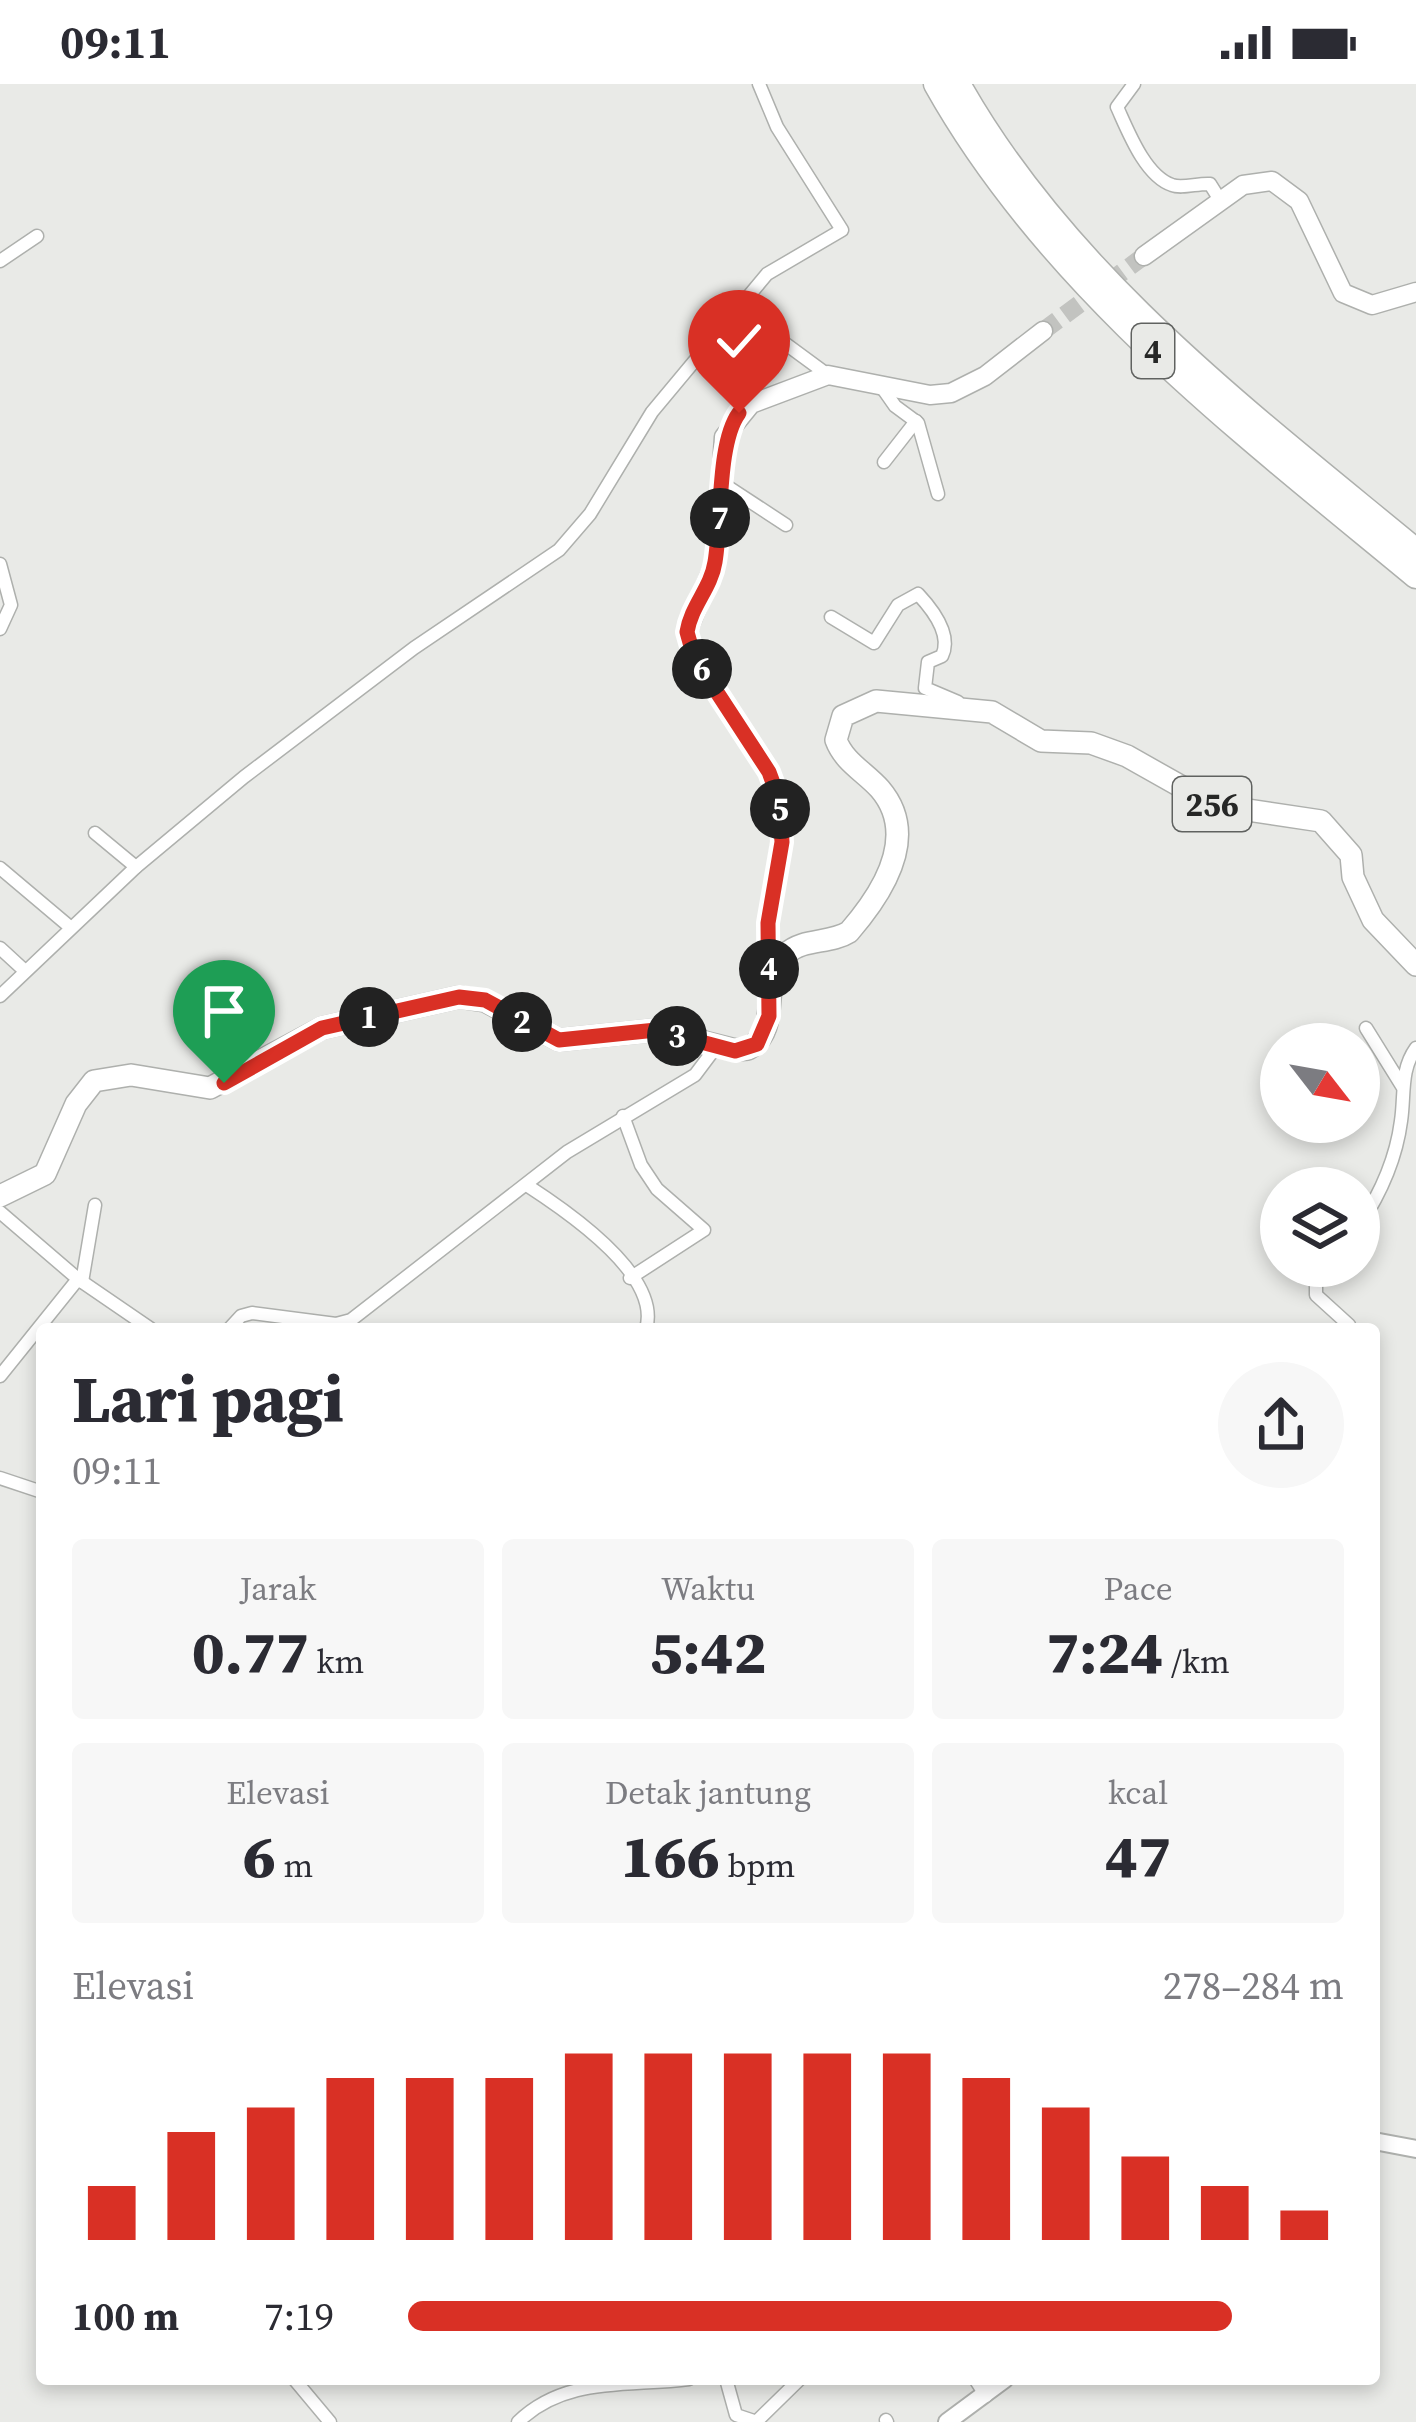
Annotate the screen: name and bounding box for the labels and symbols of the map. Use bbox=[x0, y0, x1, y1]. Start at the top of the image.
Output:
pin bbox=[688, 290, 790, 413]
road number: 4 bbox=[1132, 324, 1174, 378]
pin: 7 bbox=[690, 488, 750, 548]
pin: 6 bbox=[672, 639, 732, 699]
road number: 256 bbox=[1173, 777, 1251, 831]
pin: 5 bbox=[750, 779, 810, 839]
pin: 4 bbox=[739, 939, 799, 999]
pin bbox=[173, 960, 275, 1083]
pin: 1 bbox=[339, 987, 399, 1047]
pin: 2 bbox=[492, 992, 552, 1052]
pin: 3 bbox=[647, 1006, 707, 1066]
north arrow bbox=[1260, 1023, 1380, 1143]

